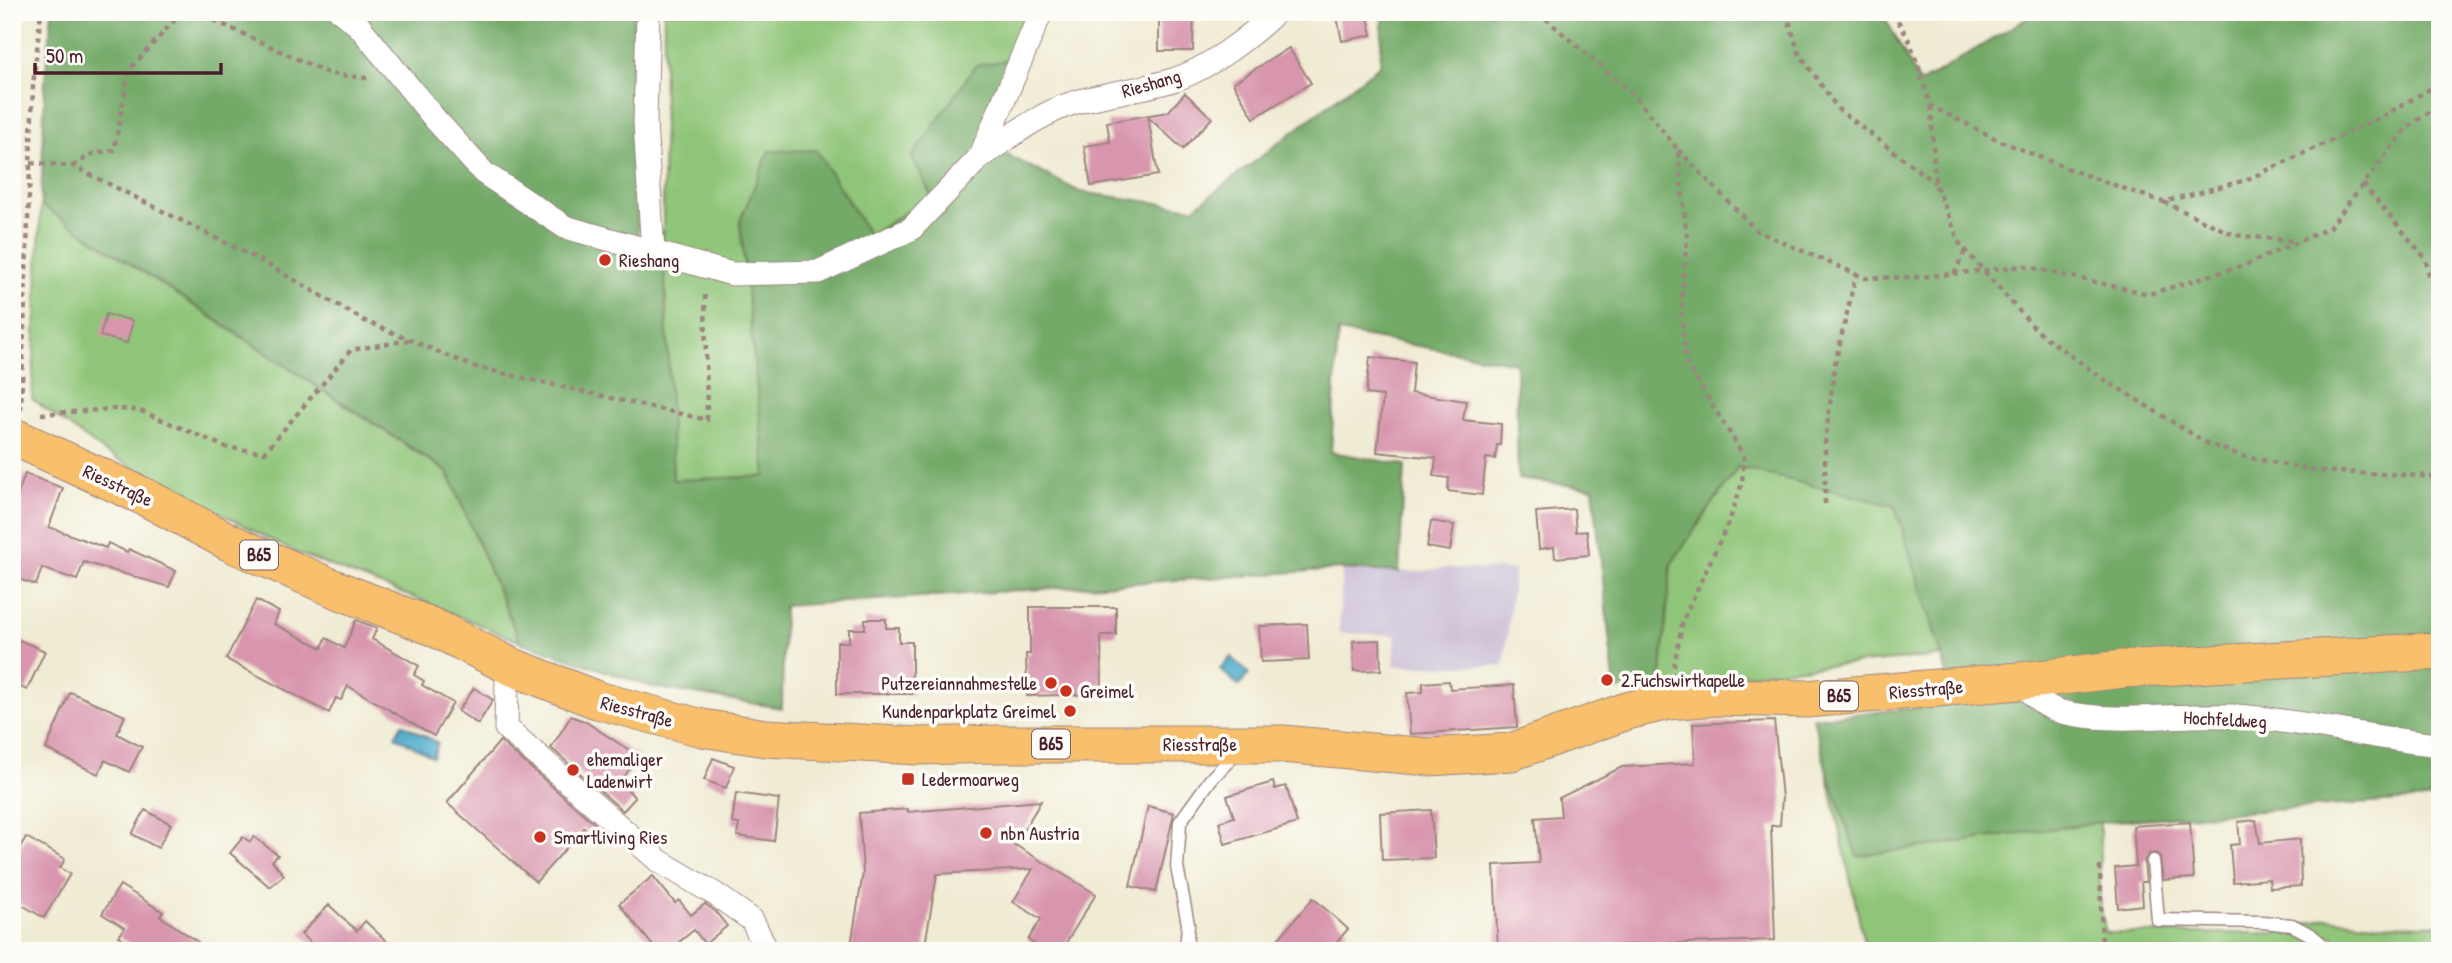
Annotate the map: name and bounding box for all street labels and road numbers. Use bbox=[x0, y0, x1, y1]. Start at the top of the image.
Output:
street label: Rieshang bbox=[1118, 62, 1184, 104]
street label: Riesstraße bbox=[79, 458, 157, 513]
road number: B65 bbox=[240, 540, 278, 570]
street label: Riesstraße bbox=[1888, 673, 1964, 705]
road number: B65 bbox=[1820, 682, 1858, 710]
street label: Riesstraße bbox=[598, 689, 677, 733]
street label: Hochfeldweg bbox=[2183, 704, 2267, 734]
road number: B65 bbox=[1032, 730, 1070, 758]
street label: Riesstraße bbox=[1163, 731, 1237, 757]

